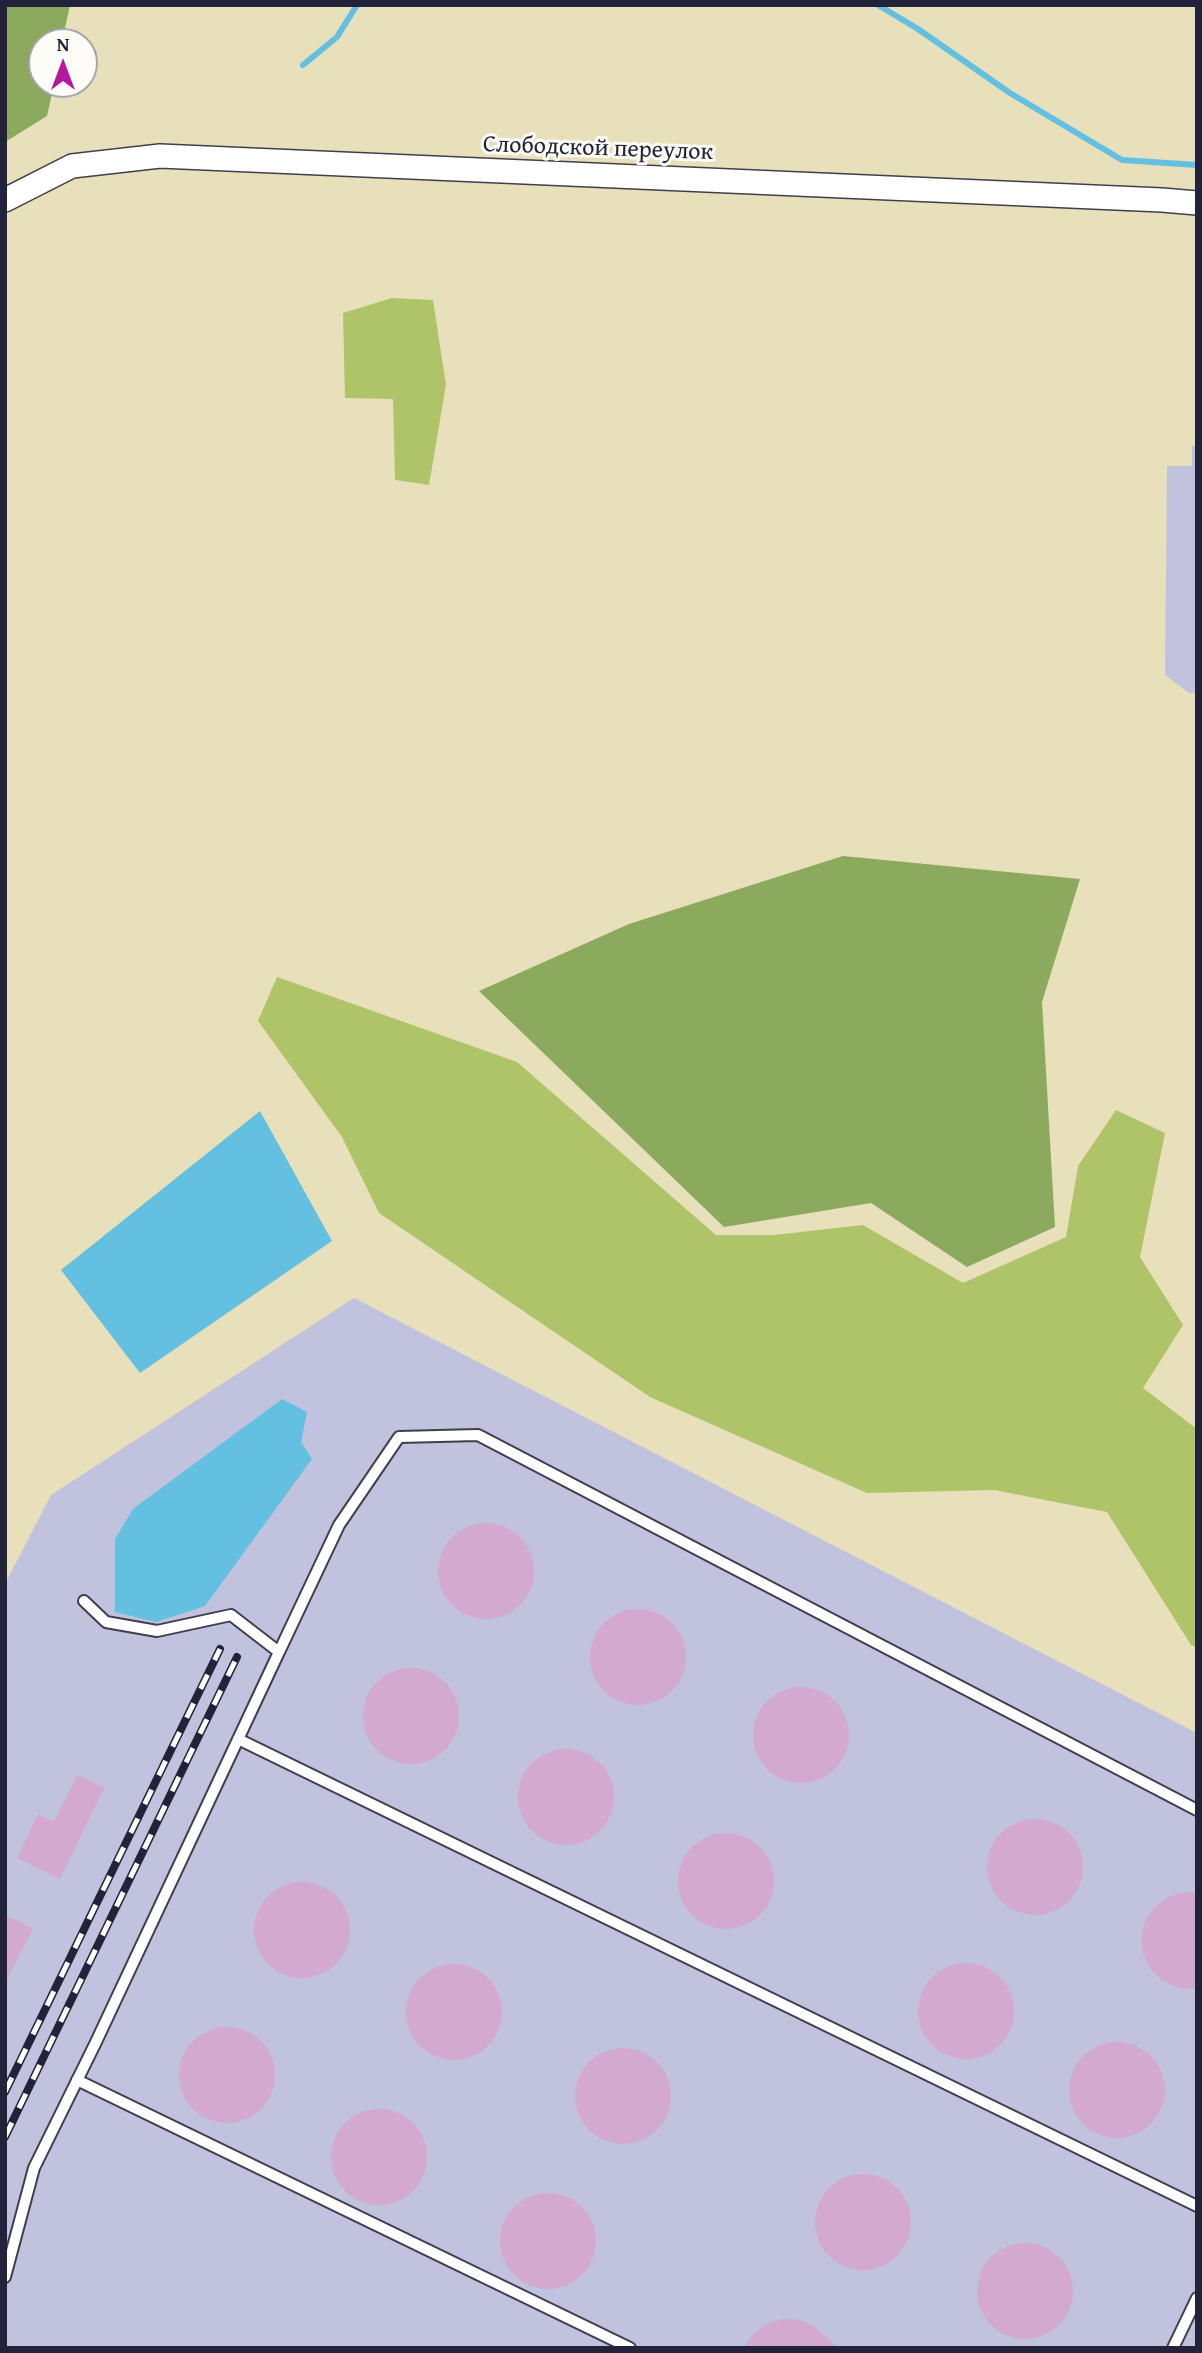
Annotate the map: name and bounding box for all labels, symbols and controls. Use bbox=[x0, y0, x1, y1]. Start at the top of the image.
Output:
north arrow bbox=[28, 28, 98, 98]
text: N bbox=[57, 30, 69, 58]
street label: Слободской переулок bbox=[482, 131, 714, 167]

